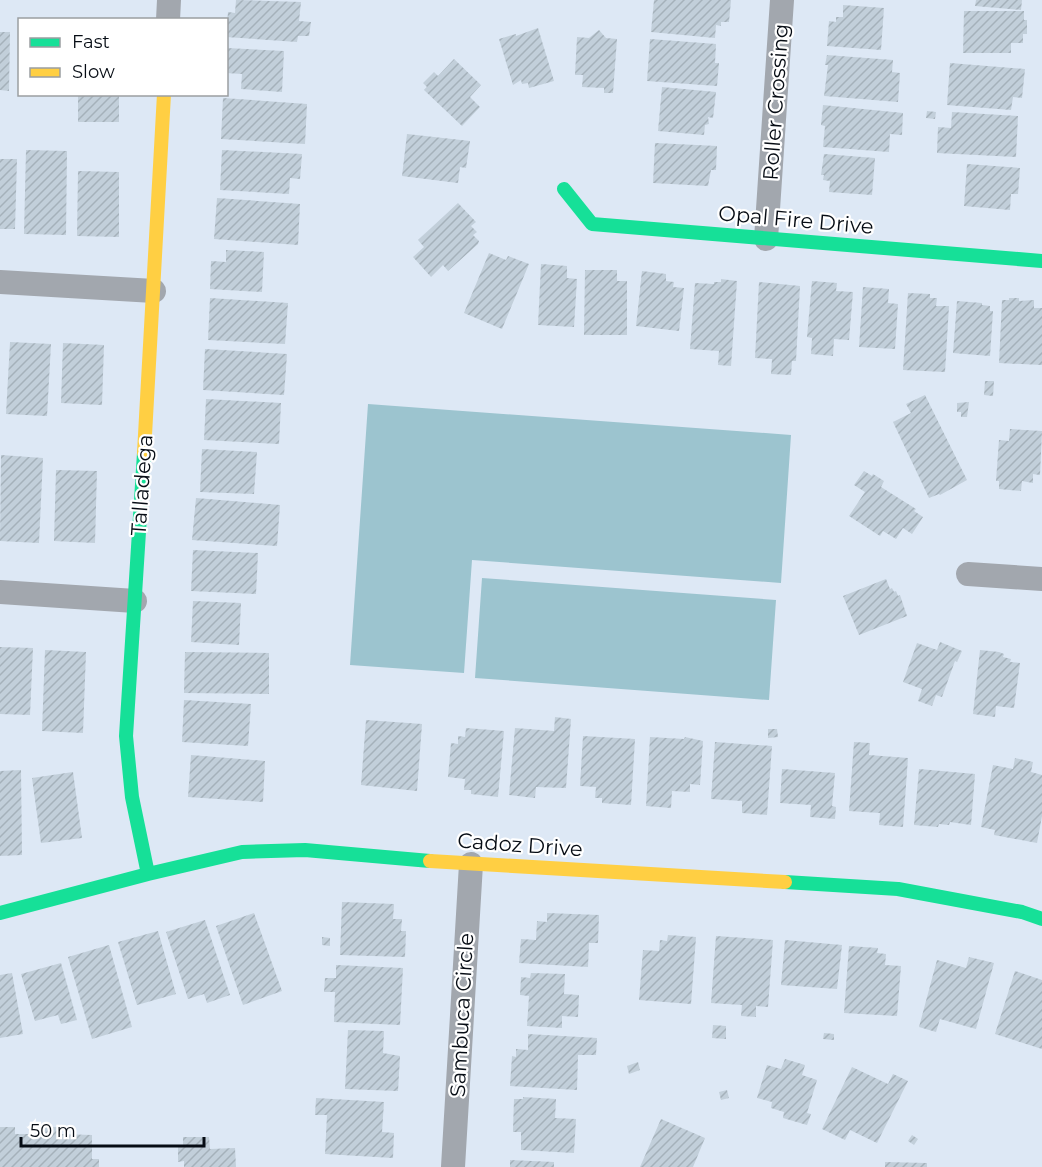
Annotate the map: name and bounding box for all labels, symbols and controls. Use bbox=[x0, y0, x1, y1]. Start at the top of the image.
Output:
legend bbox=[18, 18, 228, 96]
street label: Roller Crossing bbox=[758, 23, 793, 181]
text: Fast bbox=[72, 31, 110, 53]
text: Slow bbox=[72, 61, 115, 83]
street label: Opal Fire Drive bbox=[717, 200, 875, 239]
street label: Talladega bbox=[126, 434, 158, 536]
street label: Cadoz Drive bbox=[457, 828, 584, 861]
street label: Sambuca Circle bbox=[445, 932, 478, 1098]
scale bar bbox=[21, 1110, 204, 1148]
text: 50 m bbox=[30, 1120, 76, 1142]

